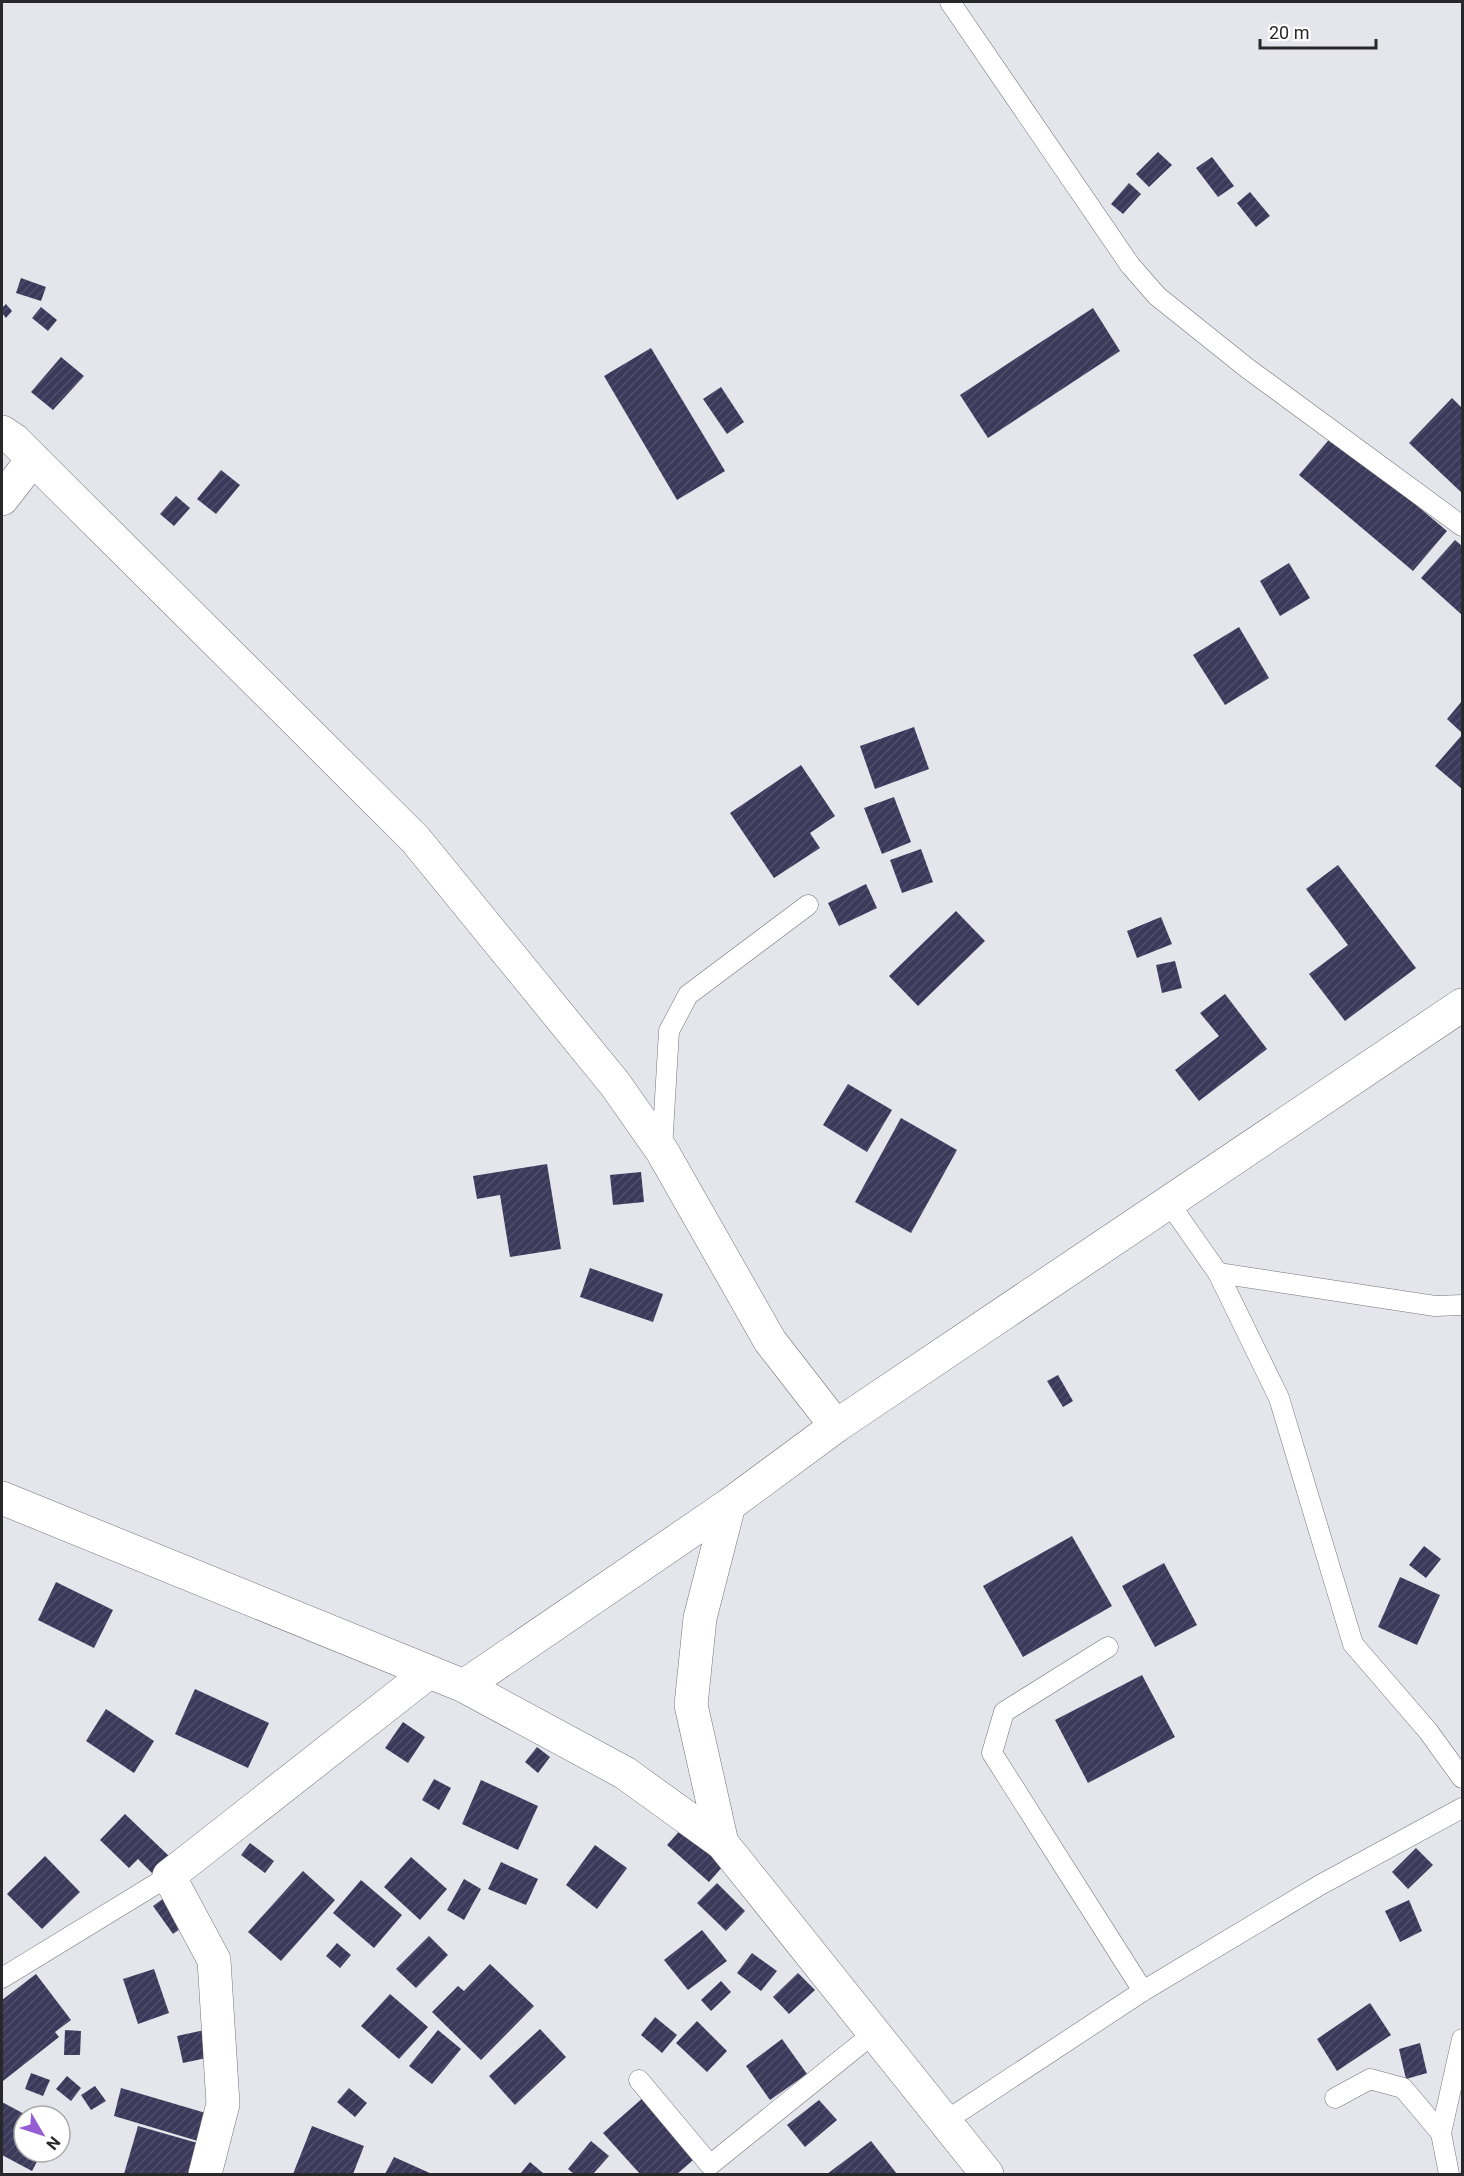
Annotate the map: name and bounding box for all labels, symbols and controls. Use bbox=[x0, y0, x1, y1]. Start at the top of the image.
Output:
scale bar bbox=[1260, 12, 1376, 50]
text: 20 m bbox=[1269, 22, 1309, 43]
north arrow bbox=[12, 2104, 72, 2164]
text: N bbox=[42, 2133, 64, 2153]

